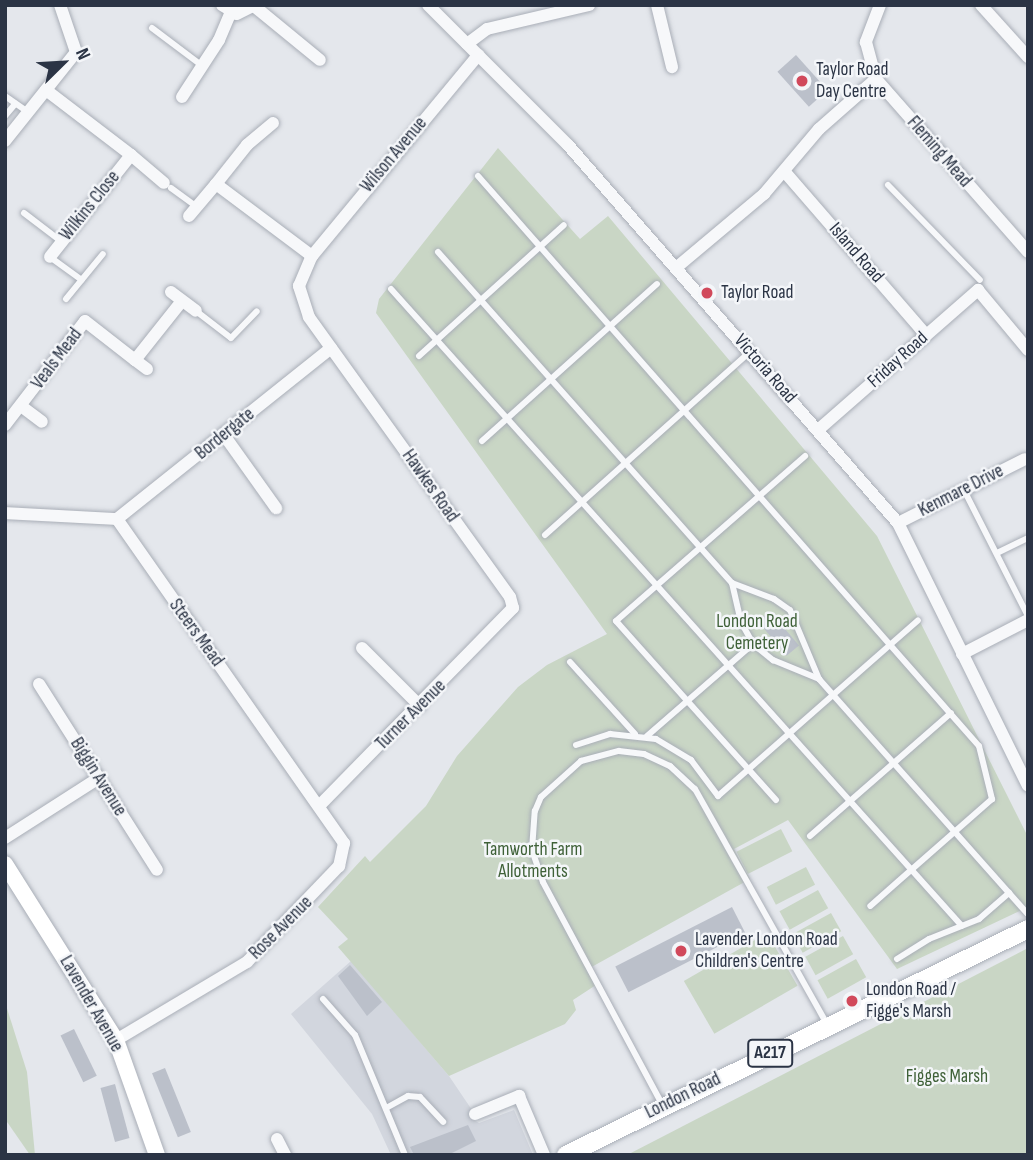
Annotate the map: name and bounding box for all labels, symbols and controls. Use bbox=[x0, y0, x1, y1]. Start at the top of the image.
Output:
north arrow bbox=[28, 28, 98, 98]
text: N bbox=[70, 45, 95, 64]
place label: Taylor Road Day Centre bbox=[816, 59, 889, 103]
marker: Taylor Road Day Centre bbox=[794, 73, 810, 89]
street label: Fleming Mead bbox=[902, 112, 976, 192]
street label: Wilson Avenue bbox=[356, 113, 432, 197]
street label: Wilkins Close bbox=[55, 166, 125, 246]
street label: Island Road bbox=[824, 218, 888, 288]
place label: Taylor Road bbox=[721, 282, 794, 304]
marker: Taylor Road bbox=[699, 285, 715, 301]
street label: Veals Mead bbox=[27, 324, 87, 394]
street label: Friday Road bbox=[863, 327, 933, 393]
street label: Victoria Road bbox=[729, 330, 801, 408]
street label: Bordergate bbox=[191, 403, 259, 465]
street label: Hawkes Road bbox=[397, 445, 463, 527]
street label: Kenmare Drive bbox=[915, 460, 1007, 522]
street label: Steers Mead bbox=[164, 595, 228, 671]
park label: London Road Cemetery bbox=[716, 611, 798, 655]
street label: Turner Avenue bbox=[371, 675, 451, 755]
street label: Biggin Avenue bbox=[65, 734, 131, 820]
park label: Tamworth Farm Allotments bbox=[484, 839, 582, 883]
street label: Rose Avenue bbox=[245, 892, 317, 964]
place label: Lavender London Road Children's Centre bbox=[695, 929, 838, 973]
marker: Lavender London Road Children's Centre bbox=[673, 943, 689, 959]
street label: Lavender Avenue bbox=[54, 952, 128, 1056]
place label: London Road / Figge's Marsh bbox=[866, 979, 956, 1023]
marker: London Road / Figge's Marsh bbox=[844, 993, 860, 1009]
road number: A217 bbox=[746, 1038, 794, 1068]
park label: Figges Marsh bbox=[906, 1066, 988, 1088]
street label: London Road bbox=[641, 1068, 725, 1124]

